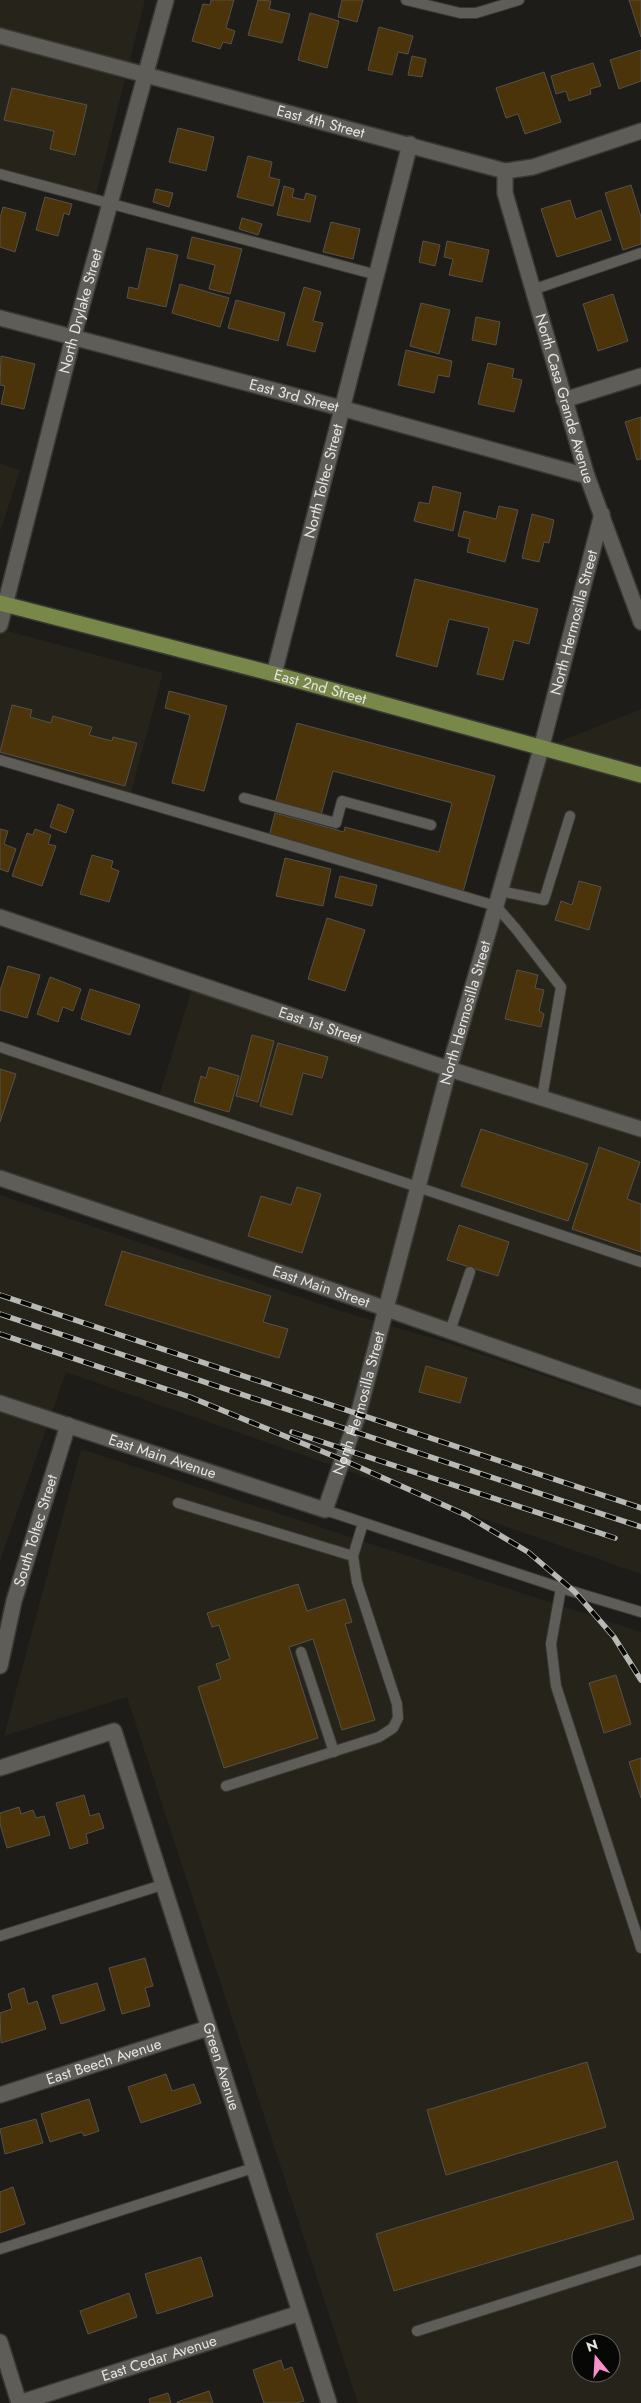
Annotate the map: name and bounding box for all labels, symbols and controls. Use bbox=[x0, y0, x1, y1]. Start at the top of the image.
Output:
street label: East 4th Street bbox=[274, 99, 368, 144]
street label: North Drylake Street bbox=[53, 246, 108, 376]
street label: North Casa Grande Avenue bbox=[530, 311, 600, 487]
street label: East 3rd Street bbox=[247, 373, 342, 418]
street label: North Toltec Street bbox=[298, 421, 349, 541]
street label: North Hermosilla Street bbox=[544, 547, 603, 698]
street label: East 2nd Street bbox=[272, 664, 369, 710]
street label: North Hermosilla Street bbox=[434, 938, 496, 1087]
street label: East 1st Street bbox=[276, 1001, 365, 1050]
street label: East Main Street bbox=[270, 1260, 373, 1313]
street label: North Hermosilla Street bbox=[327, 1329, 391, 1478]
street label: East Main Avenue bbox=[106, 1428, 219, 1485]
street label: South Toltec Street bbox=[8, 1472, 63, 1590]
street label: Green Avenue bbox=[197, 2020, 246, 2113]
street label: East Beech Avenue bbox=[43, 2033, 164, 2090]
street label: East Cedar Avenue bbox=[99, 2329, 220, 2387]
north arrow bbox=[571, 2333, 621, 2383]
text: N bbox=[584, 2334, 600, 2357]

